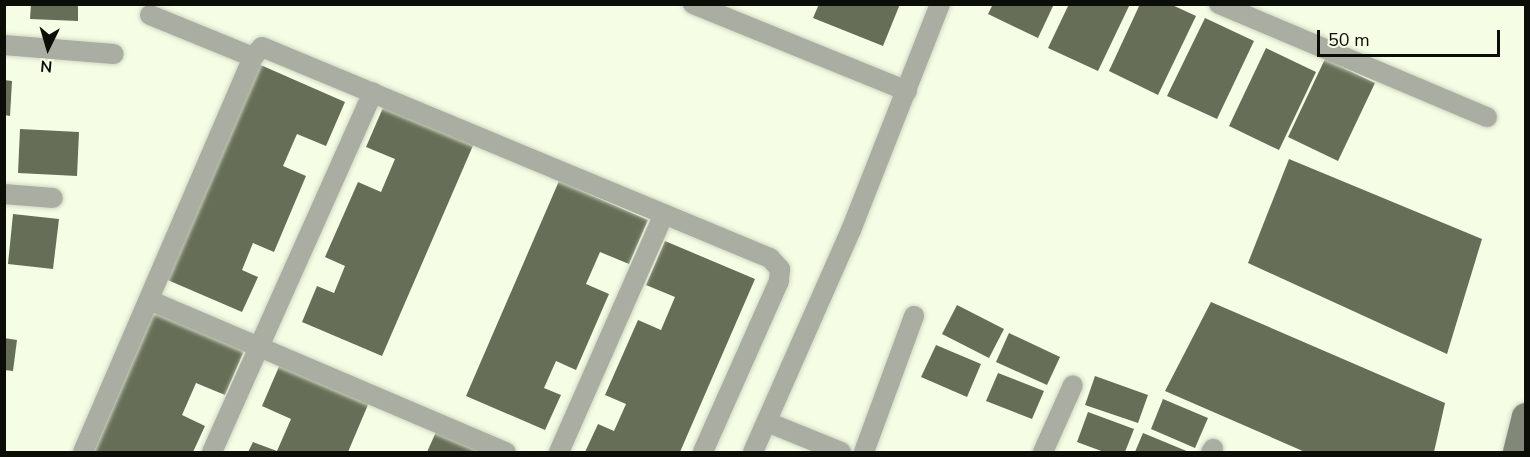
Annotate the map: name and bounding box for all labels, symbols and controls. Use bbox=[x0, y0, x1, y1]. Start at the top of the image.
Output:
north arrow bbox=[18, 18, 78, 78]
scale bar bbox=[1320, 18, 1503, 56]
text: 50 m bbox=[1328, 28, 1370, 52]
text: N bbox=[40, 54, 53, 77]

